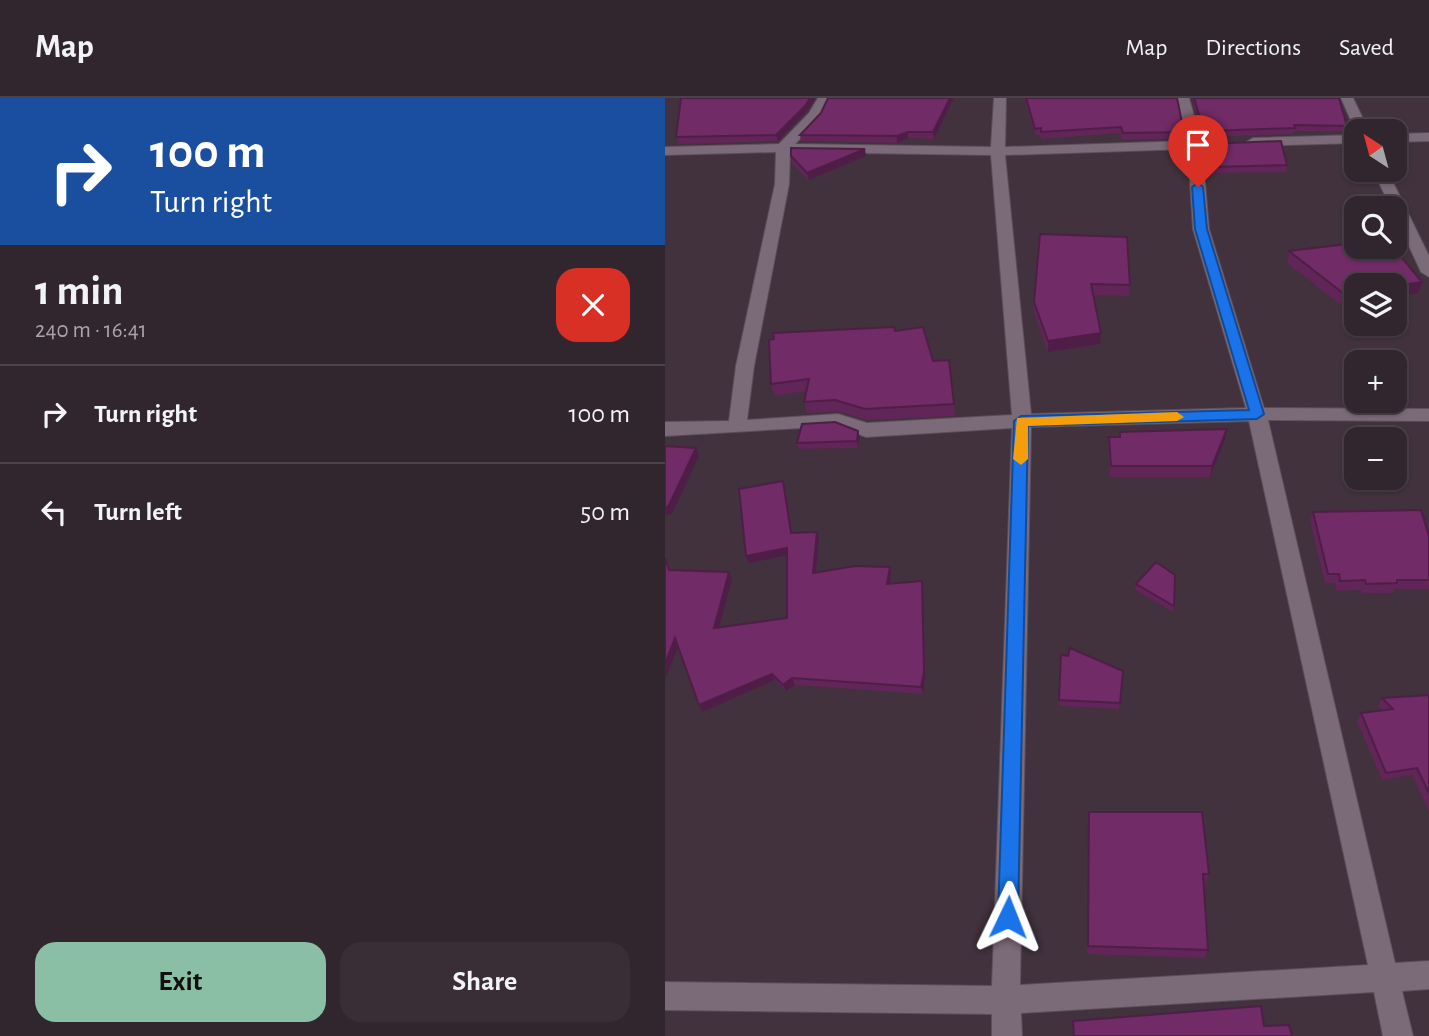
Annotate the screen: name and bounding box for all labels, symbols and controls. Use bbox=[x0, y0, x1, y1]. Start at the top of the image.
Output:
text: Map bbox=[35, 31, 94, 64]
text: Map bbox=[1125, 36, 1167, 60]
text: Directions bbox=[1205, 36, 1301, 60]
text: Saved bbox=[1339, 36, 1394, 60]
pin bbox=[1168, 115, 1228, 187]
north arrow bbox=[1344, 119, 1407, 182]
map controls bbox=[1344, 119, 1407, 490]
icon: right bbox=[35, 126, 126, 217]
icon: arrive bbox=[1179, 126, 1217, 164]
text: 100 m bbox=[150, 128, 266, 177]
text: Turn right bbox=[150, 186, 272, 218]
button: search bbox=[1344, 196, 1407, 259]
button: close bbox=[556, 268, 630, 342]
text: 1 min bbox=[35, 270, 124, 312]
button: layers bbox=[1344, 273, 1407, 336]
text: 240 m · 16:41 bbox=[35, 319, 147, 342]
button: + bbox=[1344, 350, 1407, 413]
icon: right bbox=[35, 395, 73, 433]
text: Turn right bbox=[94, 401, 197, 427]
text: 100 m bbox=[569, 401, 630, 427]
button: − bbox=[1344, 427, 1407, 490]
icon: left bbox=[35, 493, 73, 531]
text: Turn left bbox=[94, 499, 182, 525]
text: 50 m bbox=[580, 499, 630, 525]
position arrow bbox=[971, 880, 1045, 954]
button: Exit bbox=[35, 942, 326, 1022]
button: Share bbox=[340, 942, 630, 1022]

